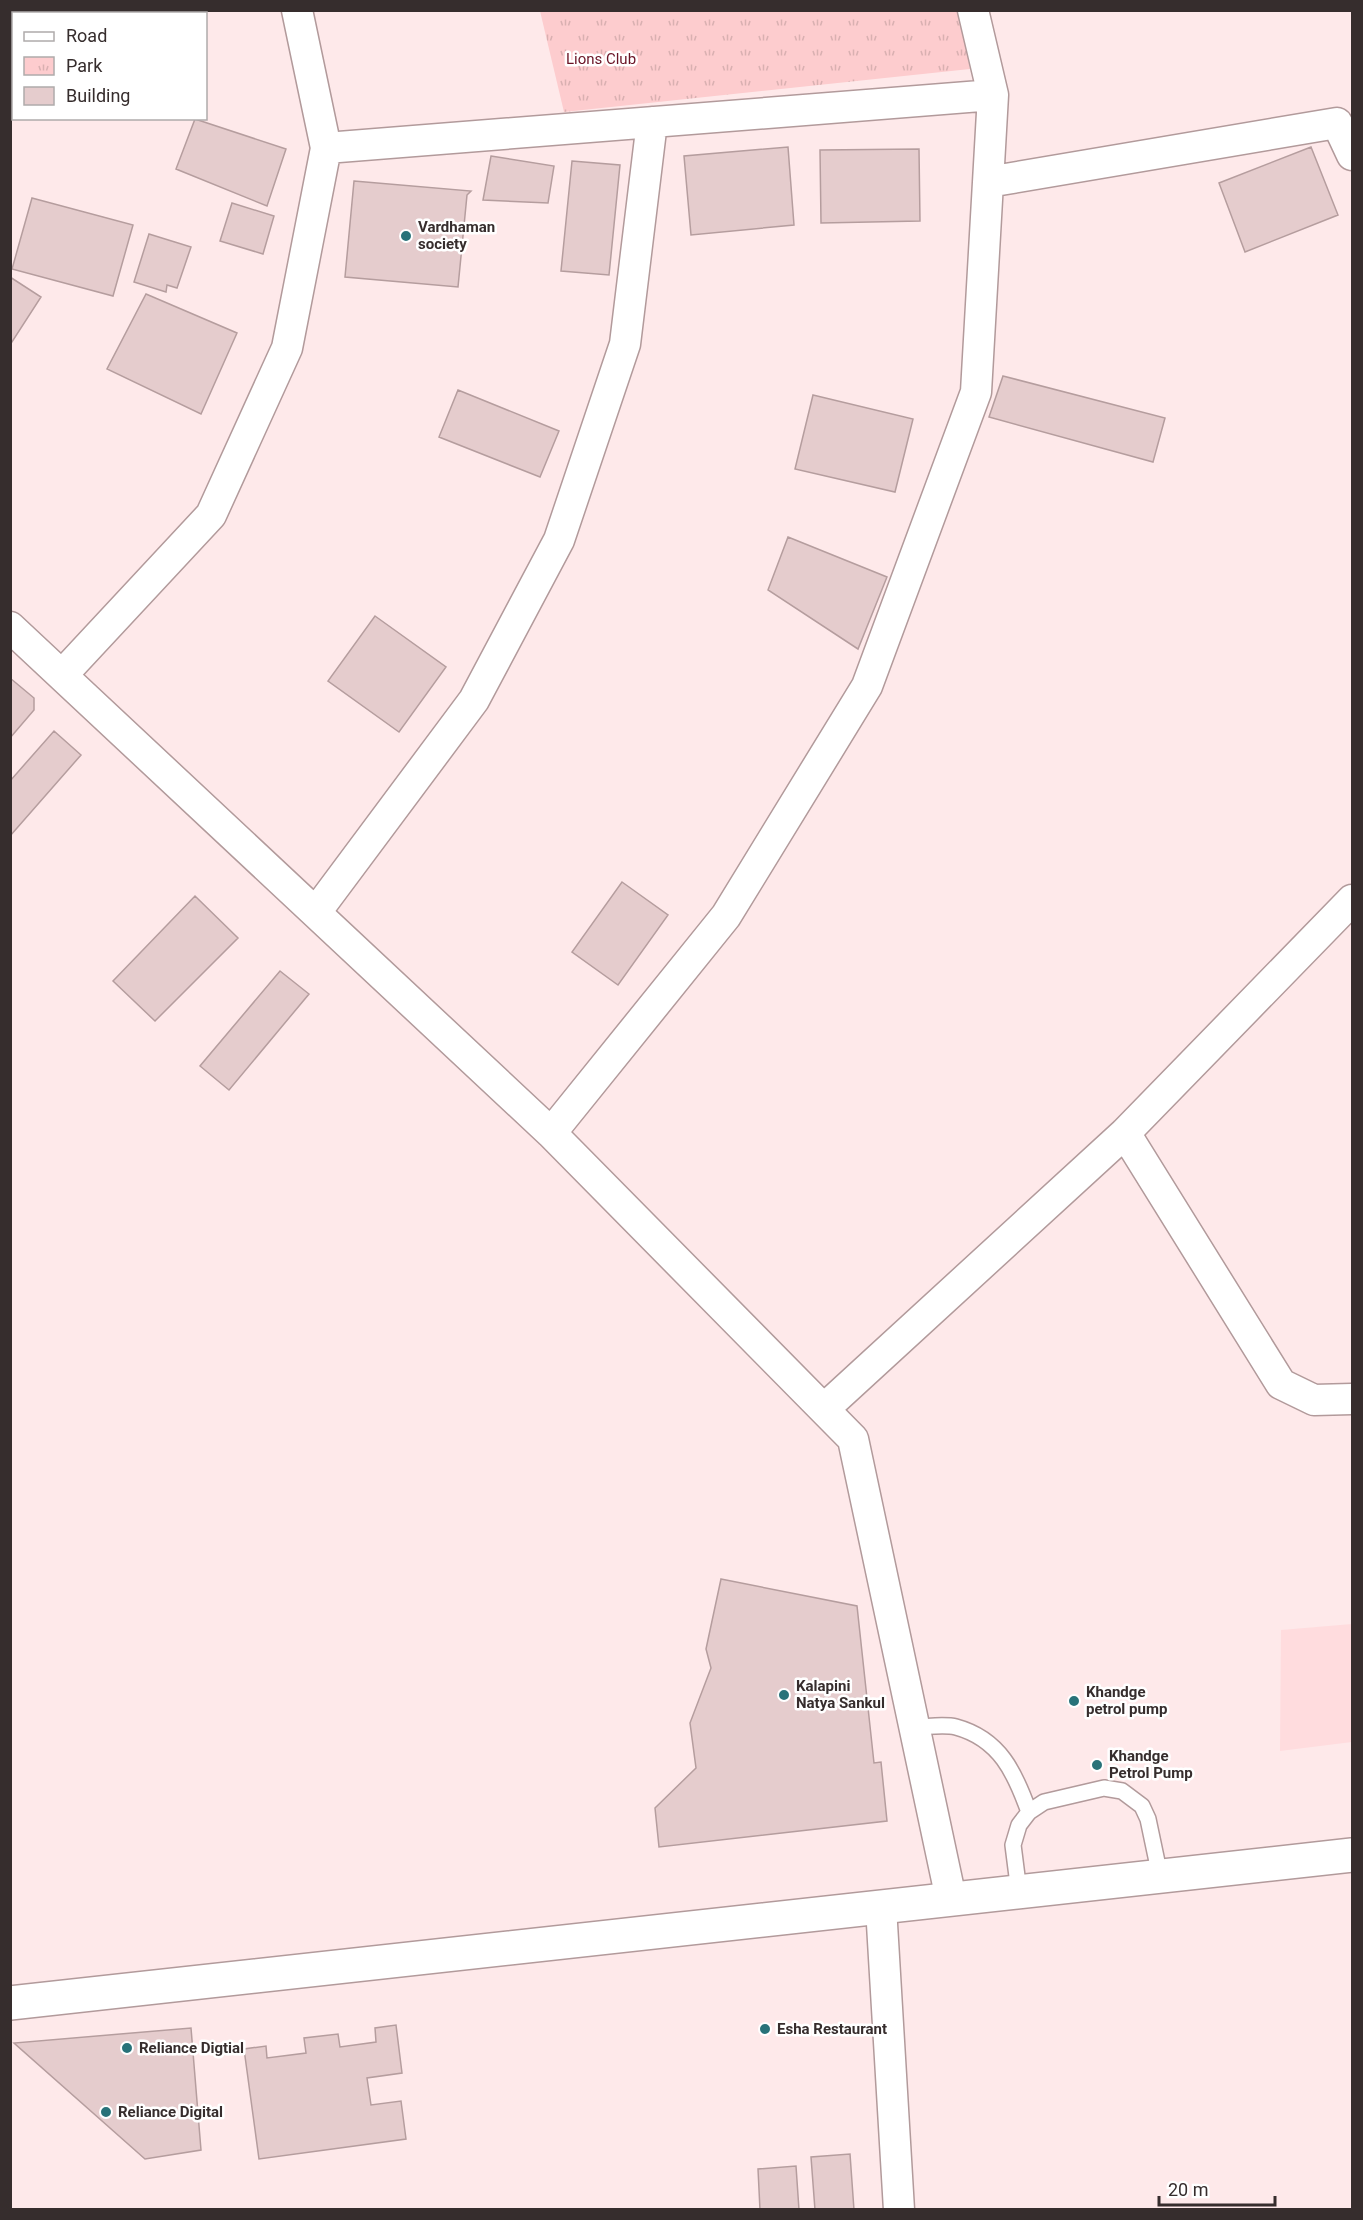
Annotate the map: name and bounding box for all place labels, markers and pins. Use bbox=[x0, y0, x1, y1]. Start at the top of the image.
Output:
place label: Vardhaman society bbox=[418, 218, 495, 253]
marker: Vardhaman society bbox=[399, 229, 413, 243]
place label: Kalapini Natya Sankul bbox=[796, 1677, 885, 1712]
place label: Khandge petrol pump bbox=[1086, 1683, 1167, 1718]
marker: Kalapini Natya Sankul bbox=[777, 1688, 791, 1702]
marker: Khandge petrol pump bbox=[1067, 1694, 1081, 1708]
place label: Khandge Petrol Pump bbox=[1109, 1747, 1193, 1782]
marker: Khandge Petrol Pump bbox=[1090, 1758, 1104, 1772]
place label: Esha Restaurant bbox=[777, 2020, 887, 2038]
marker: Esha Restaurant bbox=[758, 2022, 772, 2036]
place label: Reliance Digtial bbox=[139, 2039, 244, 2057]
marker: Reliance Digtial bbox=[120, 2041, 134, 2055]
place label: Reliance Digital bbox=[118, 2103, 223, 2121]
marker: Reliance Digital bbox=[99, 2105, 113, 2119]

